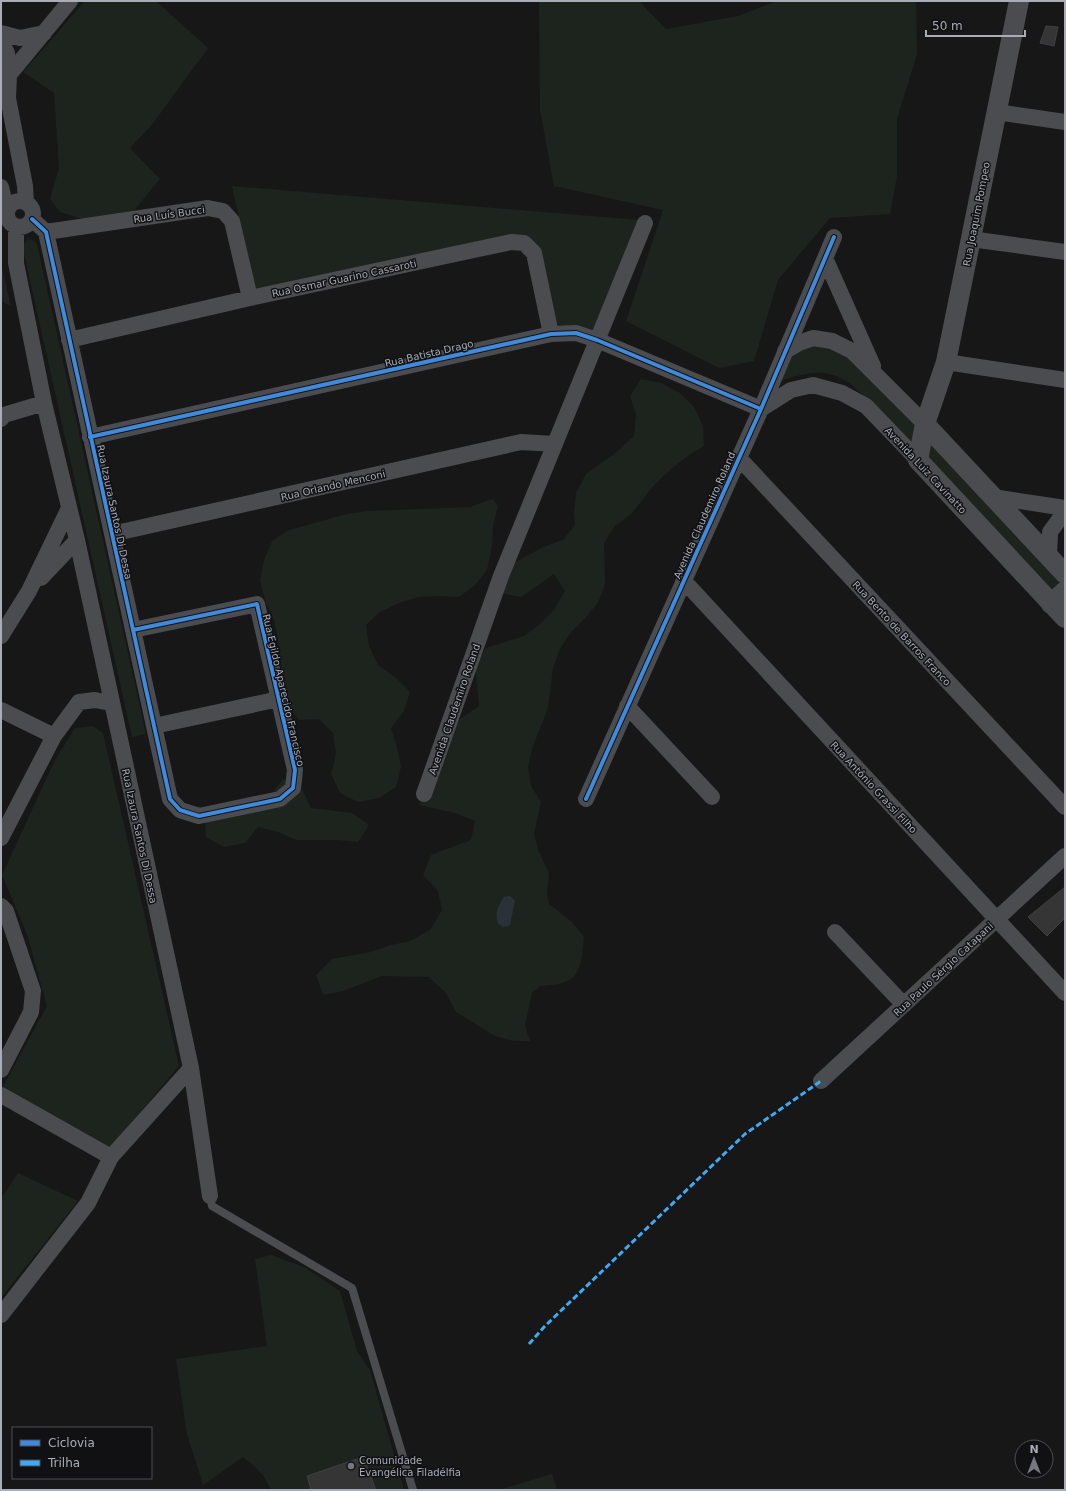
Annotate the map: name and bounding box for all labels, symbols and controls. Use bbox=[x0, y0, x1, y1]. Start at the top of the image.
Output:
scale bar bbox=[926, 12, 1025, 38]
text: 50 m bbox=[932, 19, 963, 33]
street label: Rua Joaquim Pompeo bbox=[961, 161, 992, 267]
street label: Rua Luís Bucci bbox=[133, 204, 206, 225]
street label: Rua Osmar Guarino Cassaroti bbox=[271, 258, 417, 299]
street label: Rua Batista Drago bbox=[384, 338, 475, 369]
street label: Avenida Luiz Cavinatto bbox=[883, 425, 969, 516]
street label: Rua Izaura Santos Di Dessa bbox=[95, 444, 134, 581]
street label: Avenida Claudemiro Roland bbox=[671, 450, 737, 580]
street label: Rua Orlando Menconi bbox=[280, 468, 386, 503]
street label: Rua Bento de Barros Franco bbox=[850, 579, 953, 688]
street label: Rua Egildo Aparecido Francisco bbox=[261, 613, 306, 767]
street label: Avenida Claudemiro Roland bbox=[427, 642, 482, 776]
street label: Rua Antônio Grassi Filho bbox=[828, 739, 919, 835]
street label: Rua Izaura Santos Di Dessa bbox=[120, 768, 159, 905]
street label: Rua Paulo Sérgio Catapani bbox=[891, 920, 995, 1018]
legend bbox=[12, 1427, 152, 1479]
text: Ciclovia bbox=[48, 1436, 95, 1450]
north arrow bbox=[1014, 1439, 1054, 1479]
text: N bbox=[1029, 1443, 1039, 1456]
place label: Comunidade Evangélica Filadélfia bbox=[359, 1455, 461, 1478]
text: Trilha bbox=[47, 1456, 80, 1470]
marker: Comunidade Evangélica Filadélfia bbox=[346, 1461, 356, 1471]

